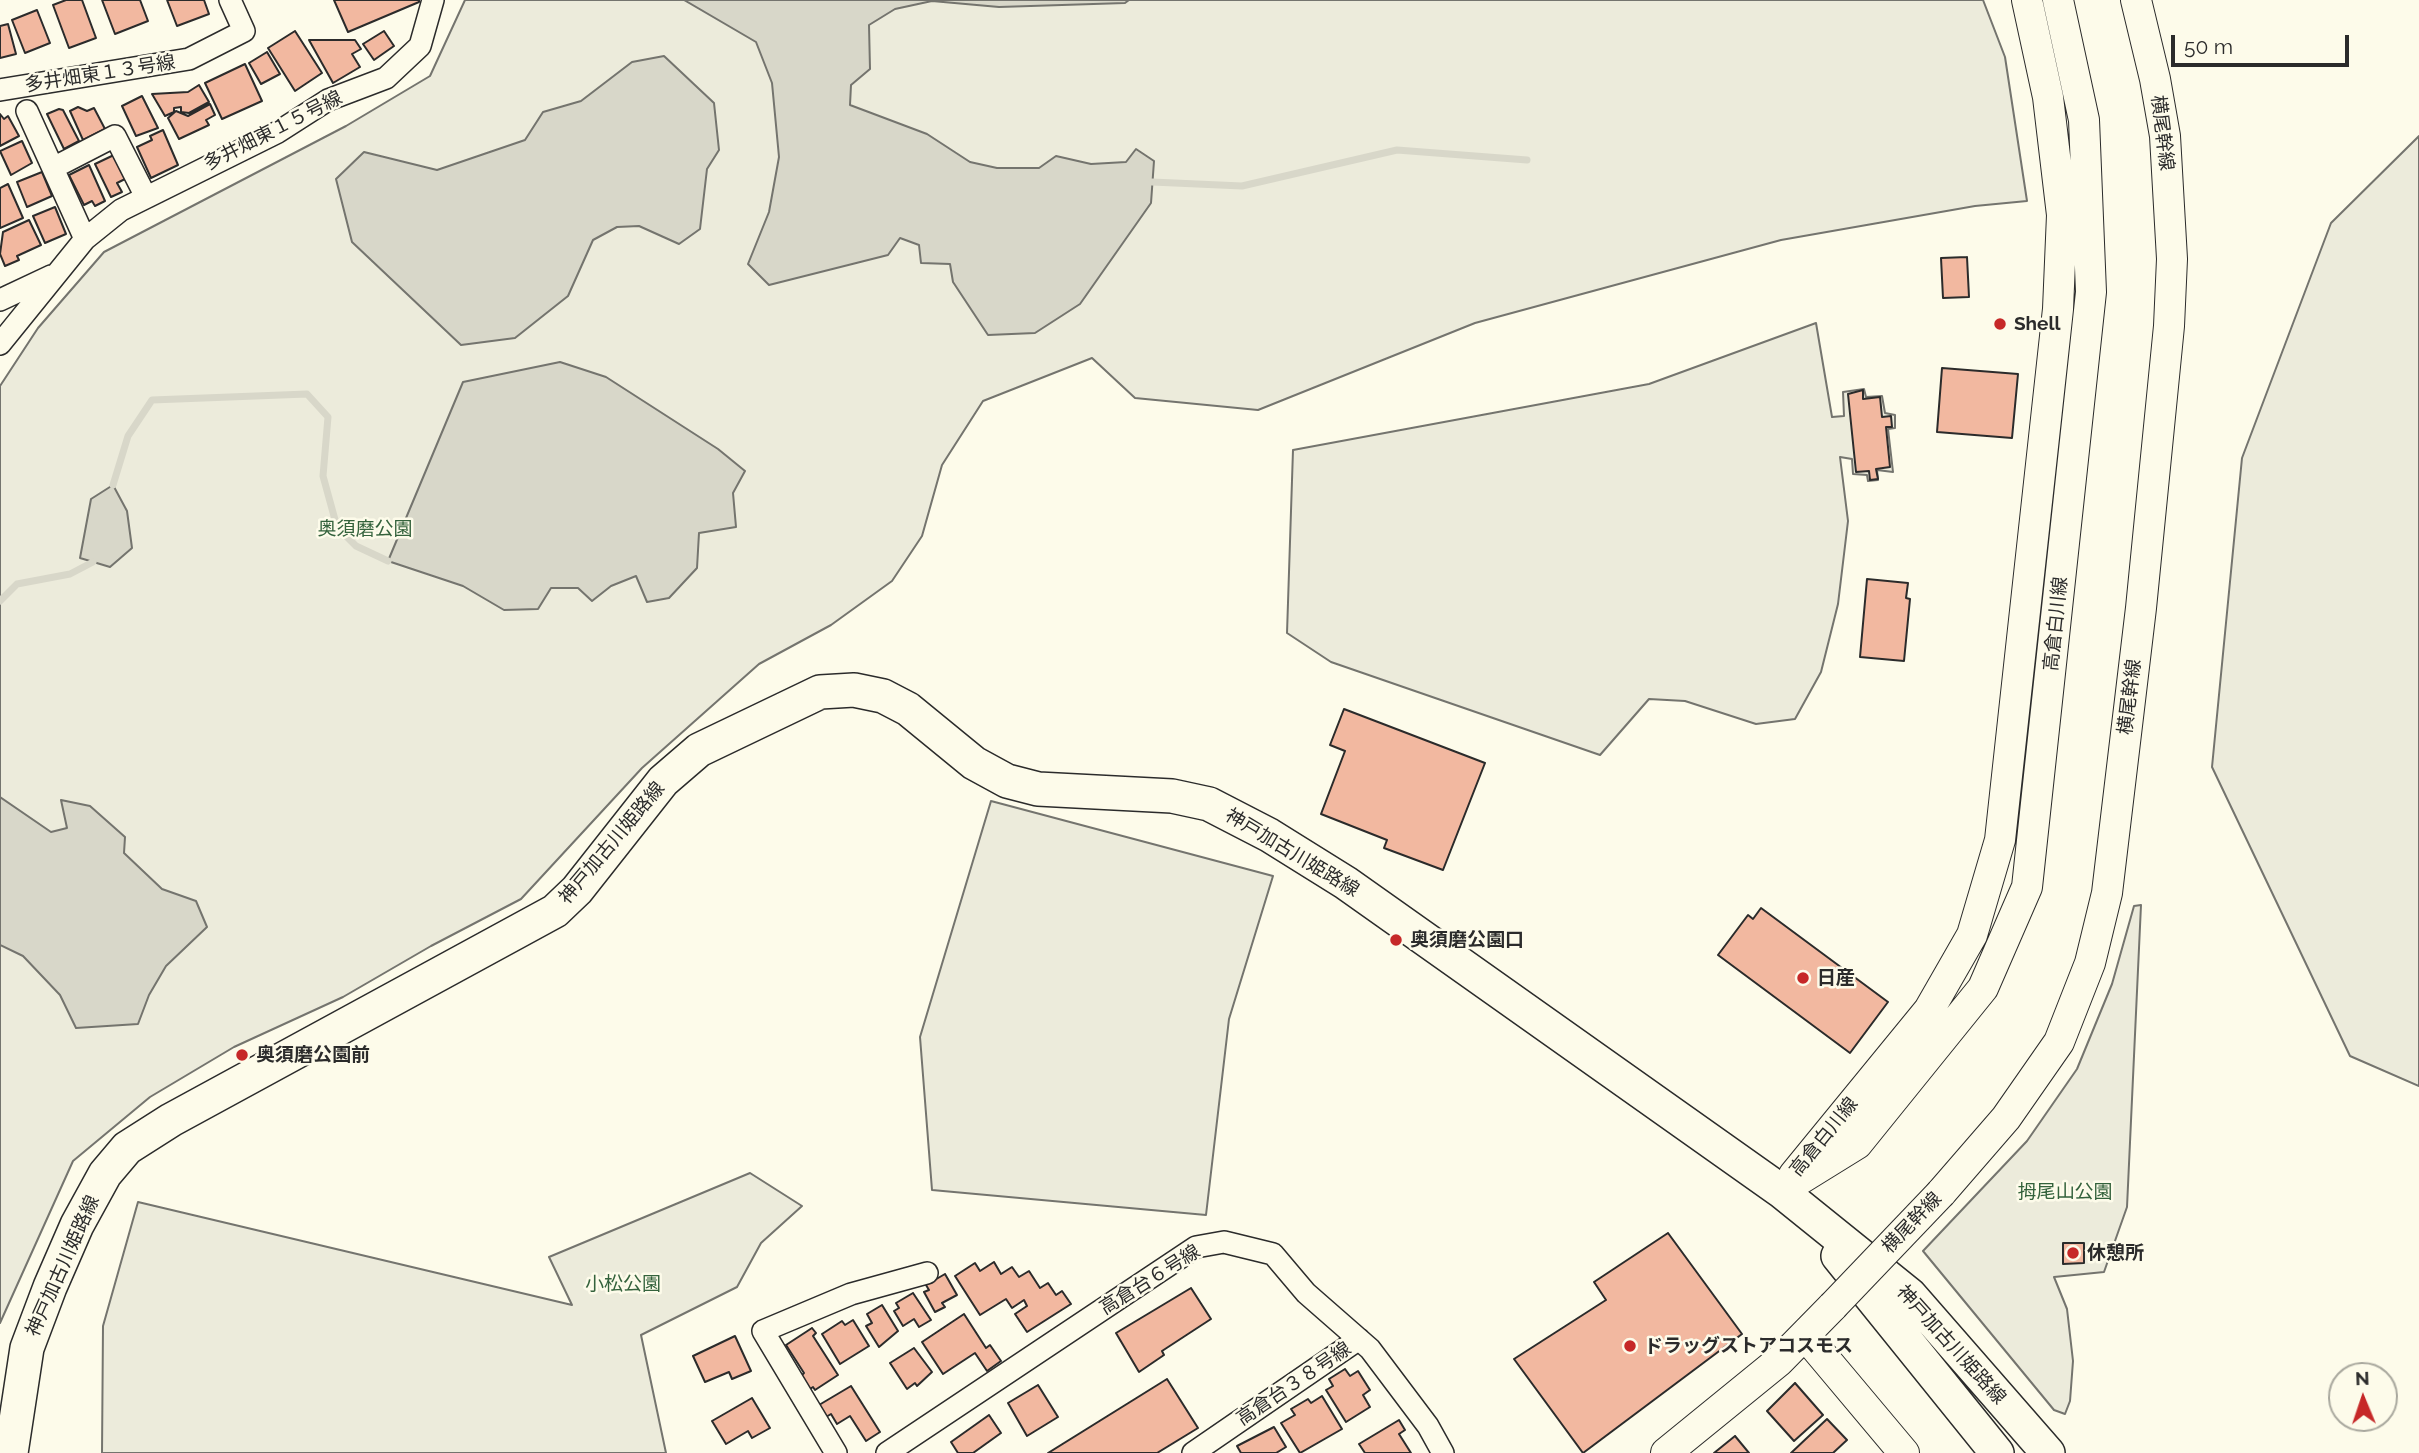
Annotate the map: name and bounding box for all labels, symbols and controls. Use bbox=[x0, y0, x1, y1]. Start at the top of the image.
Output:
scale bar bbox=[2174, 21, 2352, 65]
text: 50 m bbox=[2184, 34, 2233, 59]
street label: 多井畑東１３号線 bbox=[23, 51, 177, 97]
street label: 多井畑東１５号線 bbox=[200, 86, 346, 176]
street label: 横尾幹線 bbox=[2146, 94, 2178, 172]
place label: Shell bbox=[2014, 313, 2061, 335]
marker: Shell bbox=[1992, 316, 2008, 332]
park label: 奥須磨公園 bbox=[318, 518, 412, 540]
street label: 高倉白川線 bbox=[2040, 576, 2072, 672]
street label: 横尾幹線 bbox=[2114, 658, 2146, 736]
street label: 神戸加古川姫路線 bbox=[554, 777, 670, 909]
street label: 神戸加古川姫路線 bbox=[1221, 804, 1363, 902]
place label: 奥須磨公園口 bbox=[1410, 929, 1524, 951]
marker: 奥須磨公園口 bbox=[1388, 932, 1404, 948]
place label: 日産 bbox=[1817, 967, 1855, 989]
marker: 日産 bbox=[1795, 970, 1811, 986]
place label: 奥須磨公園前 bbox=[256, 1044, 370, 1066]
marker: 奥須磨公園前 bbox=[234, 1047, 250, 1063]
street label: 高倉白川線 bbox=[1785, 1093, 1863, 1181]
park label: 拇尾山公園 bbox=[2018, 1181, 2112, 1203]
street label: 横尾幹線 bbox=[1877, 1188, 1947, 1258]
street label: 神戸加古川姫路線 bbox=[22, 1192, 104, 1340]
street label: 高倉台６号線 bbox=[1096, 1240, 1204, 1320]
place label: 休憩所 bbox=[2087, 1242, 2144, 1264]
marker: 休憩所 bbox=[2065, 1245, 2081, 1261]
park label: 小松公園 bbox=[585, 1273, 661, 1295]
street label: 神戸加古川姫路線 bbox=[1892, 1281, 2010, 1409]
place label: ドラッグストアコスモス bbox=[1644, 1335, 1853, 1357]
street label: 高倉台３８号線 bbox=[1232, 1337, 1356, 1431]
marker: ドラッグストアコスモス bbox=[1622, 1338, 1638, 1354]
north arrow bbox=[2328, 1362, 2398, 1432]
text: N bbox=[2355, 1367, 2370, 1389]

